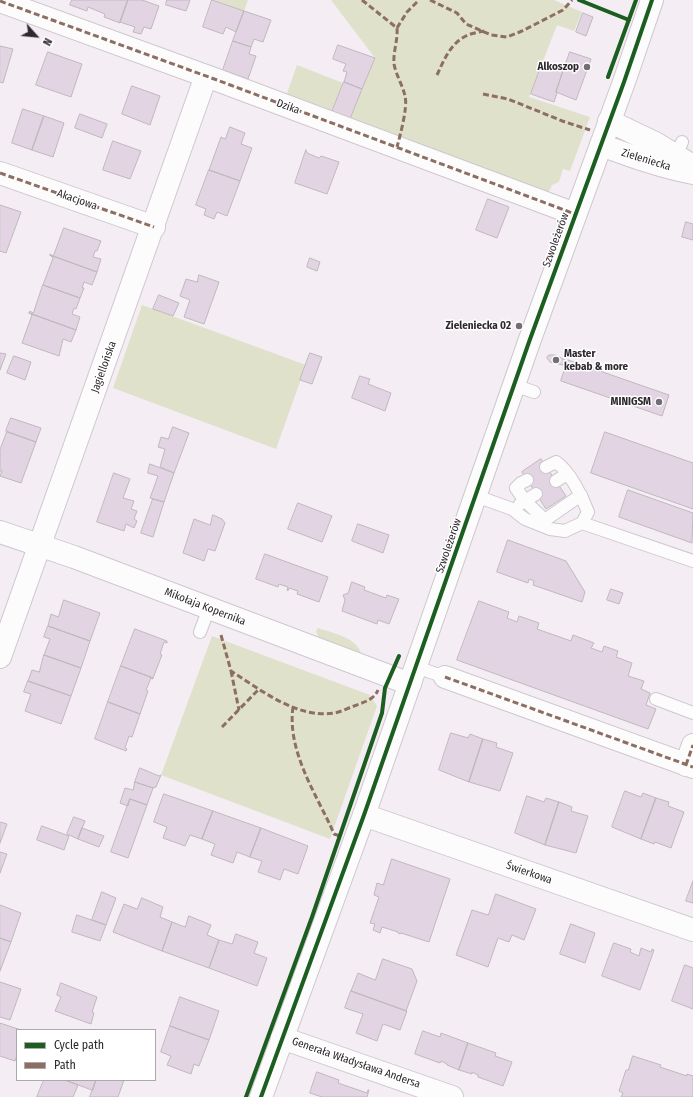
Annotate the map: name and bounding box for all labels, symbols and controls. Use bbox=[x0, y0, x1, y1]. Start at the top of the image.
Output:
north arrow bbox=[16, 16, 56, 56]
text: N bbox=[40, 36, 54, 48]
place label: Alkoszop bbox=[538, 60, 579, 74]
marker: Alkoszop bbox=[582, 62, 592, 72]
street label: Dzika bbox=[275, 97, 301, 117]
street label: Zieleniecka bbox=[620, 146, 672, 174]
street label: Akacjowa bbox=[55, 187, 99, 213]
street label: Szwoleżerów bbox=[540, 211, 572, 269]
place label: Zieleniecka 02 bbox=[445, 319, 511, 333]
marker: Zieleniecka 02 bbox=[514, 321, 524, 331]
street label: Jagiellońska bbox=[89, 339, 119, 395]
place label: Master kebab & more bbox=[564, 347, 628, 373]
marker: Master kebab & more bbox=[551, 355, 561, 365]
place label: MINIGSM bbox=[611, 395, 651, 409]
marker: MINIGSM bbox=[654, 397, 664, 407]
street label: Szwoleżerów bbox=[433, 517, 465, 575]
street label: Mikołaja Kopernika bbox=[162, 585, 248, 629]
street label: Świerkowa bbox=[504, 859, 554, 887]
legend bbox=[16, 1029, 156, 1081]
street label: Generała Władysława Andersa bbox=[290, 1035, 422, 1091]
text: Cycle path bbox=[54, 1038, 104, 1052]
text: Path bbox=[54, 1058, 76, 1072]

